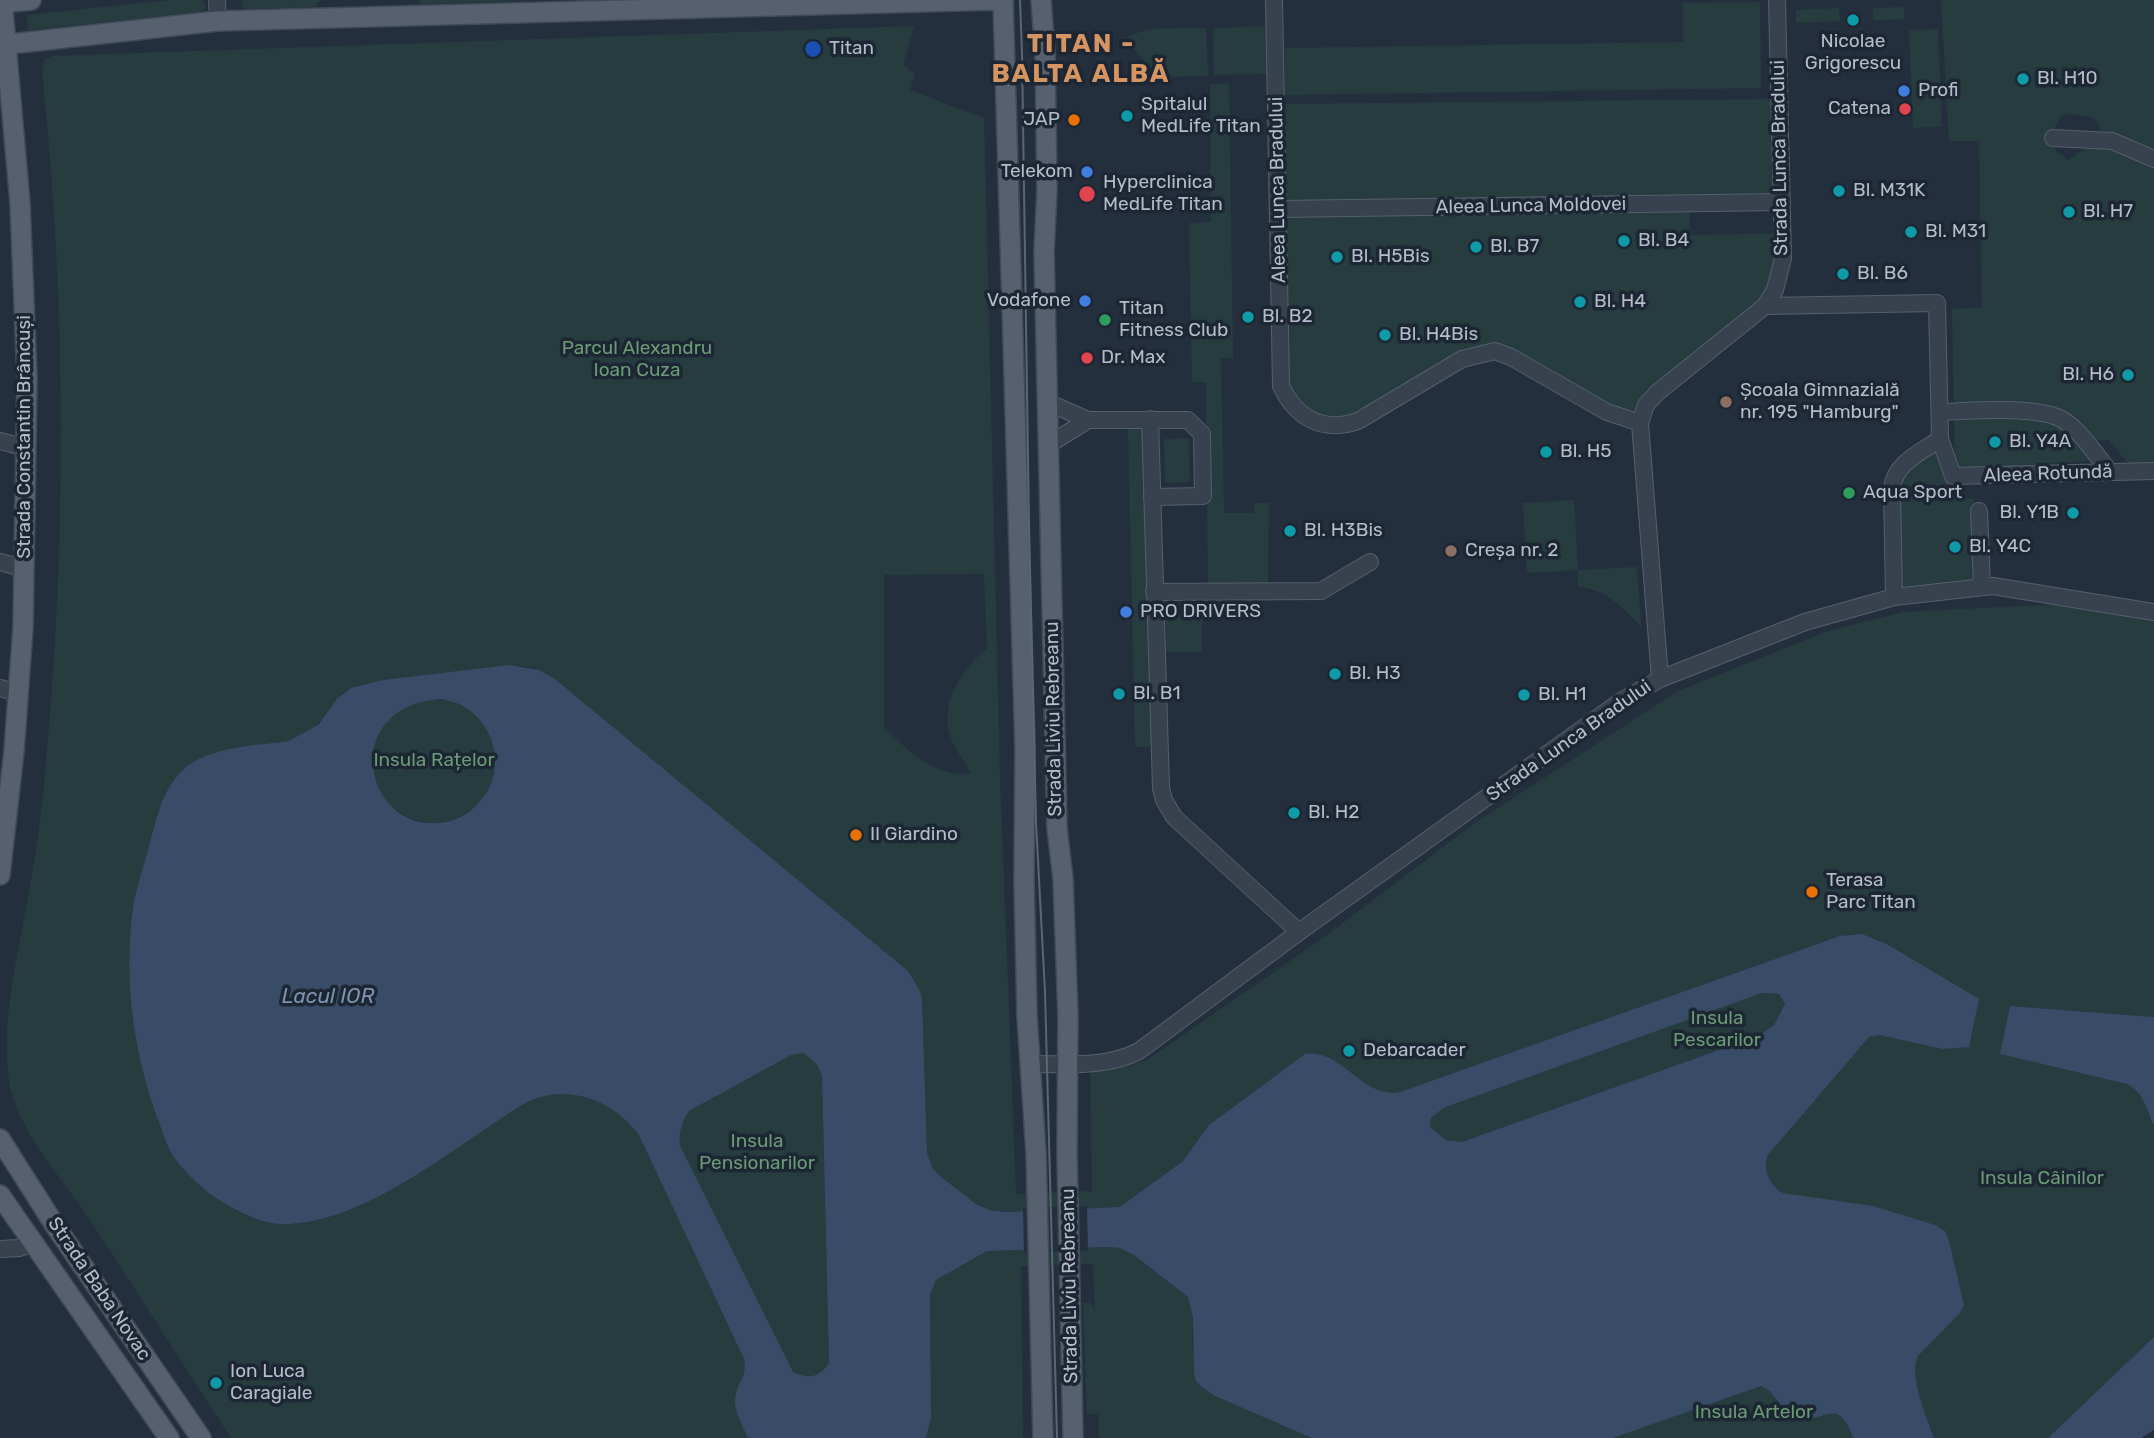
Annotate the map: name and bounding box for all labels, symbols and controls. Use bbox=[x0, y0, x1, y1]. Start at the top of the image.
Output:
marker: Nicolae Grigorescu bbox=[1845, 12, 1861, 28]
district label: TITAN - BALTA ALBĂ bbox=[993, 28, 1169, 90]
place label: Nicolae Grigorescu bbox=[1805, 31, 1901, 75]
place label: Titan bbox=[829, 38, 874, 60]
marker: Titan bbox=[803, 39, 823, 59]
street label: Strada Lunca Bradului bbox=[1767, 60, 1793, 256]
place label: Bl. H10 bbox=[2037, 68, 2098, 90]
marker: Bl. H10 bbox=[2015, 71, 2031, 87]
place label: Profi bbox=[1918, 80, 1958, 102]
marker: Profi bbox=[1896, 83, 1912, 99]
place label: Spitalul MedLife Titan bbox=[1141, 94, 1261, 138]
street label: Aleea Lunca Bradului bbox=[1265, 97, 1291, 283]
place label: Catena bbox=[1828, 98, 1891, 120]
marker: Catena bbox=[1897, 101, 1913, 117]
marker: Spitalul MedLife Titan bbox=[1119, 108, 1135, 124]
place label: JAP bbox=[1023, 109, 1060, 131]
marker: JAP bbox=[1066, 112, 1082, 128]
place label: Telekom bbox=[1001, 161, 1073, 183]
marker: Telekom bbox=[1079, 164, 1095, 180]
place label: Hyperclinica MedLife Titan bbox=[1103, 172, 1223, 216]
place label: Bl. M31K bbox=[1853, 180, 1925, 202]
marker: Bl. M31K bbox=[1831, 183, 1847, 199]
marker: Hyperclinica MedLife Titan bbox=[1077, 184, 1097, 204]
street label: Aleea Lunca Moldovei bbox=[1436, 193, 1626, 219]
place label: Bl. H7 bbox=[2083, 201, 2133, 223]
marker: Bl. H7 bbox=[2061, 204, 2077, 220]
place label: Bl. M31 bbox=[1925, 221, 1986, 243]
marker: Bl. M31 bbox=[1903, 224, 1919, 240]
place label: Bl. B4 bbox=[1638, 230, 1689, 252]
marker: Bl. B4 bbox=[1616, 233, 1632, 249]
place label: Bl. B7 bbox=[1490, 236, 1539, 258]
marker: Bl. B7 bbox=[1468, 239, 1484, 255]
place label: Bl. H5Bis bbox=[1351, 246, 1430, 268]
marker: Bl. H5Bis bbox=[1329, 249, 1345, 265]
place label: Bl. B6 bbox=[1857, 263, 1908, 285]
marker: Bl. B6 bbox=[1835, 266, 1851, 282]
place label: Vodafone bbox=[987, 290, 1071, 312]
place label: Bl. H4 bbox=[1594, 291, 1646, 313]
marker: Vodafone bbox=[1077, 293, 1093, 309]
marker: Bl. H4 bbox=[1572, 294, 1588, 310]
place label: Titan Fitness Club bbox=[1119, 298, 1228, 342]
place label: Bl. B2 bbox=[1262, 306, 1313, 328]
marker: Bl. B2 bbox=[1240, 309, 1256, 325]
marker: Titan Fitness Club bbox=[1097, 312, 1113, 328]
street label: Strada Constantin Brâncuși bbox=[14, 315, 36, 559]
place label: Bl. H4Bis bbox=[1399, 324, 1478, 346]
marker: Bl. H4Bis bbox=[1377, 327, 1393, 343]
park label: Parcul Alexandru Ioan Cuza bbox=[562, 338, 712, 382]
place label: Dr. Max bbox=[1101, 347, 1166, 369]
marker: Dr. Max bbox=[1079, 350, 1095, 366]
place label: Bl. H6 bbox=[2062, 364, 2114, 386]
marker: Bl. H6 bbox=[2120, 367, 2136, 383]
place label: Școala Gimnazială nr. 195 "Hamburg" bbox=[1740, 380, 1900, 424]
marker: Școala Gimnazială nr. 195 "Hamburg" bbox=[1718, 394, 1734, 410]
place label: Bl. Y4A bbox=[2009, 431, 2071, 453]
marker: Bl. Y4A bbox=[1987, 434, 2003, 450]
place label: Bl. H5 bbox=[1560, 441, 1612, 463]
marker: Bl. H5 bbox=[1538, 444, 1554, 460]
street label: Aleea Rotundă bbox=[1983, 460, 2113, 488]
place label: Aqua Sport bbox=[1863, 482, 1962, 504]
marker: Aqua Sport bbox=[1841, 485, 1857, 501]
place label: Bl. Y1B bbox=[1999, 502, 2059, 524]
marker: Bl. Y1B bbox=[2065, 505, 2081, 521]
place label: Bl. H3Bis bbox=[1304, 520, 1383, 542]
marker: Bl. H3Bis bbox=[1282, 523, 1298, 539]
place label: Bl. Y4C bbox=[1969, 536, 2031, 558]
marker: Bl. Y4C bbox=[1947, 539, 1963, 555]
place label: Creșa nr. 2 bbox=[1465, 540, 1558, 562]
marker: Creșa nr. 2 bbox=[1443, 543, 1459, 559]
place label: PRO DRIVERS bbox=[1140, 601, 1261, 623]
marker: PRO DRIVERS bbox=[1118, 604, 1134, 620]
street label: Strada Liviu Rebreanu bbox=[1041, 621, 1067, 817]
place label: Bl. H3 bbox=[1349, 663, 1401, 685]
marker: Bl. H3 bbox=[1327, 666, 1343, 682]
street label: Strada Lunca Bradului bbox=[1482, 675, 1656, 807]
place label: Bl. B1 bbox=[1133, 683, 1181, 705]
place label: Bl. H1 bbox=[1538, 684, 1586, 706]
marker: Bl. B1 bbox=[1111, 686, 1127, 702]
marker: Bl. H1 bbox=[1516, 687, 1532, 703]
park label: Insula Rațelor bbox=[373, 750, 495, 772]
place label: Bl. H2 bbox=[1308, 802, 1359, 824]
marker: Bl. H2 bbox=[1286, 805, 1302, 821]
place label: Il Giardino bbox=[870, 824, 958, 846]
marker: Il Giardino bbox=[848, 827, 864, 843]
place label: Terasa Parc Titan bbox=[1826, 870, 1916, 914]
marker: Terasa Parc Titan bbox=[1804, 884, 1820, 900]
water label: Lacul IOR bbox=[282, 984, 374, 1010]
park label: Insula Pescarilor bbox=[1673, 1008, 1761, 1052]
place label: Debarcader bbox=[1363, 1040, 1466, 1062]
marker: Debarcader bbox=[1341, 1043, 1357, 1059]
park label: Insula Pensionarilor bbox=[699, 1131, 815, 1175]
park label: Insula Câinilor bbox=[1980, 1168, 2104, 1190]
street label: Strada Liviu Rebreanu bbox=[1057, 1188, 1083, 1384]
street label: Strada Baba Novac bbox=[43, 1213, 155, 1365]
place label: Ion Luca Caragiale bbox=[230, 1361, 312, 1405]
marker: Ion Luca Caragiale bbox=[208, 1375, 224, 1391]
park label: Insula Artelor bbox=[1695, 1402, 1813, 1424]

